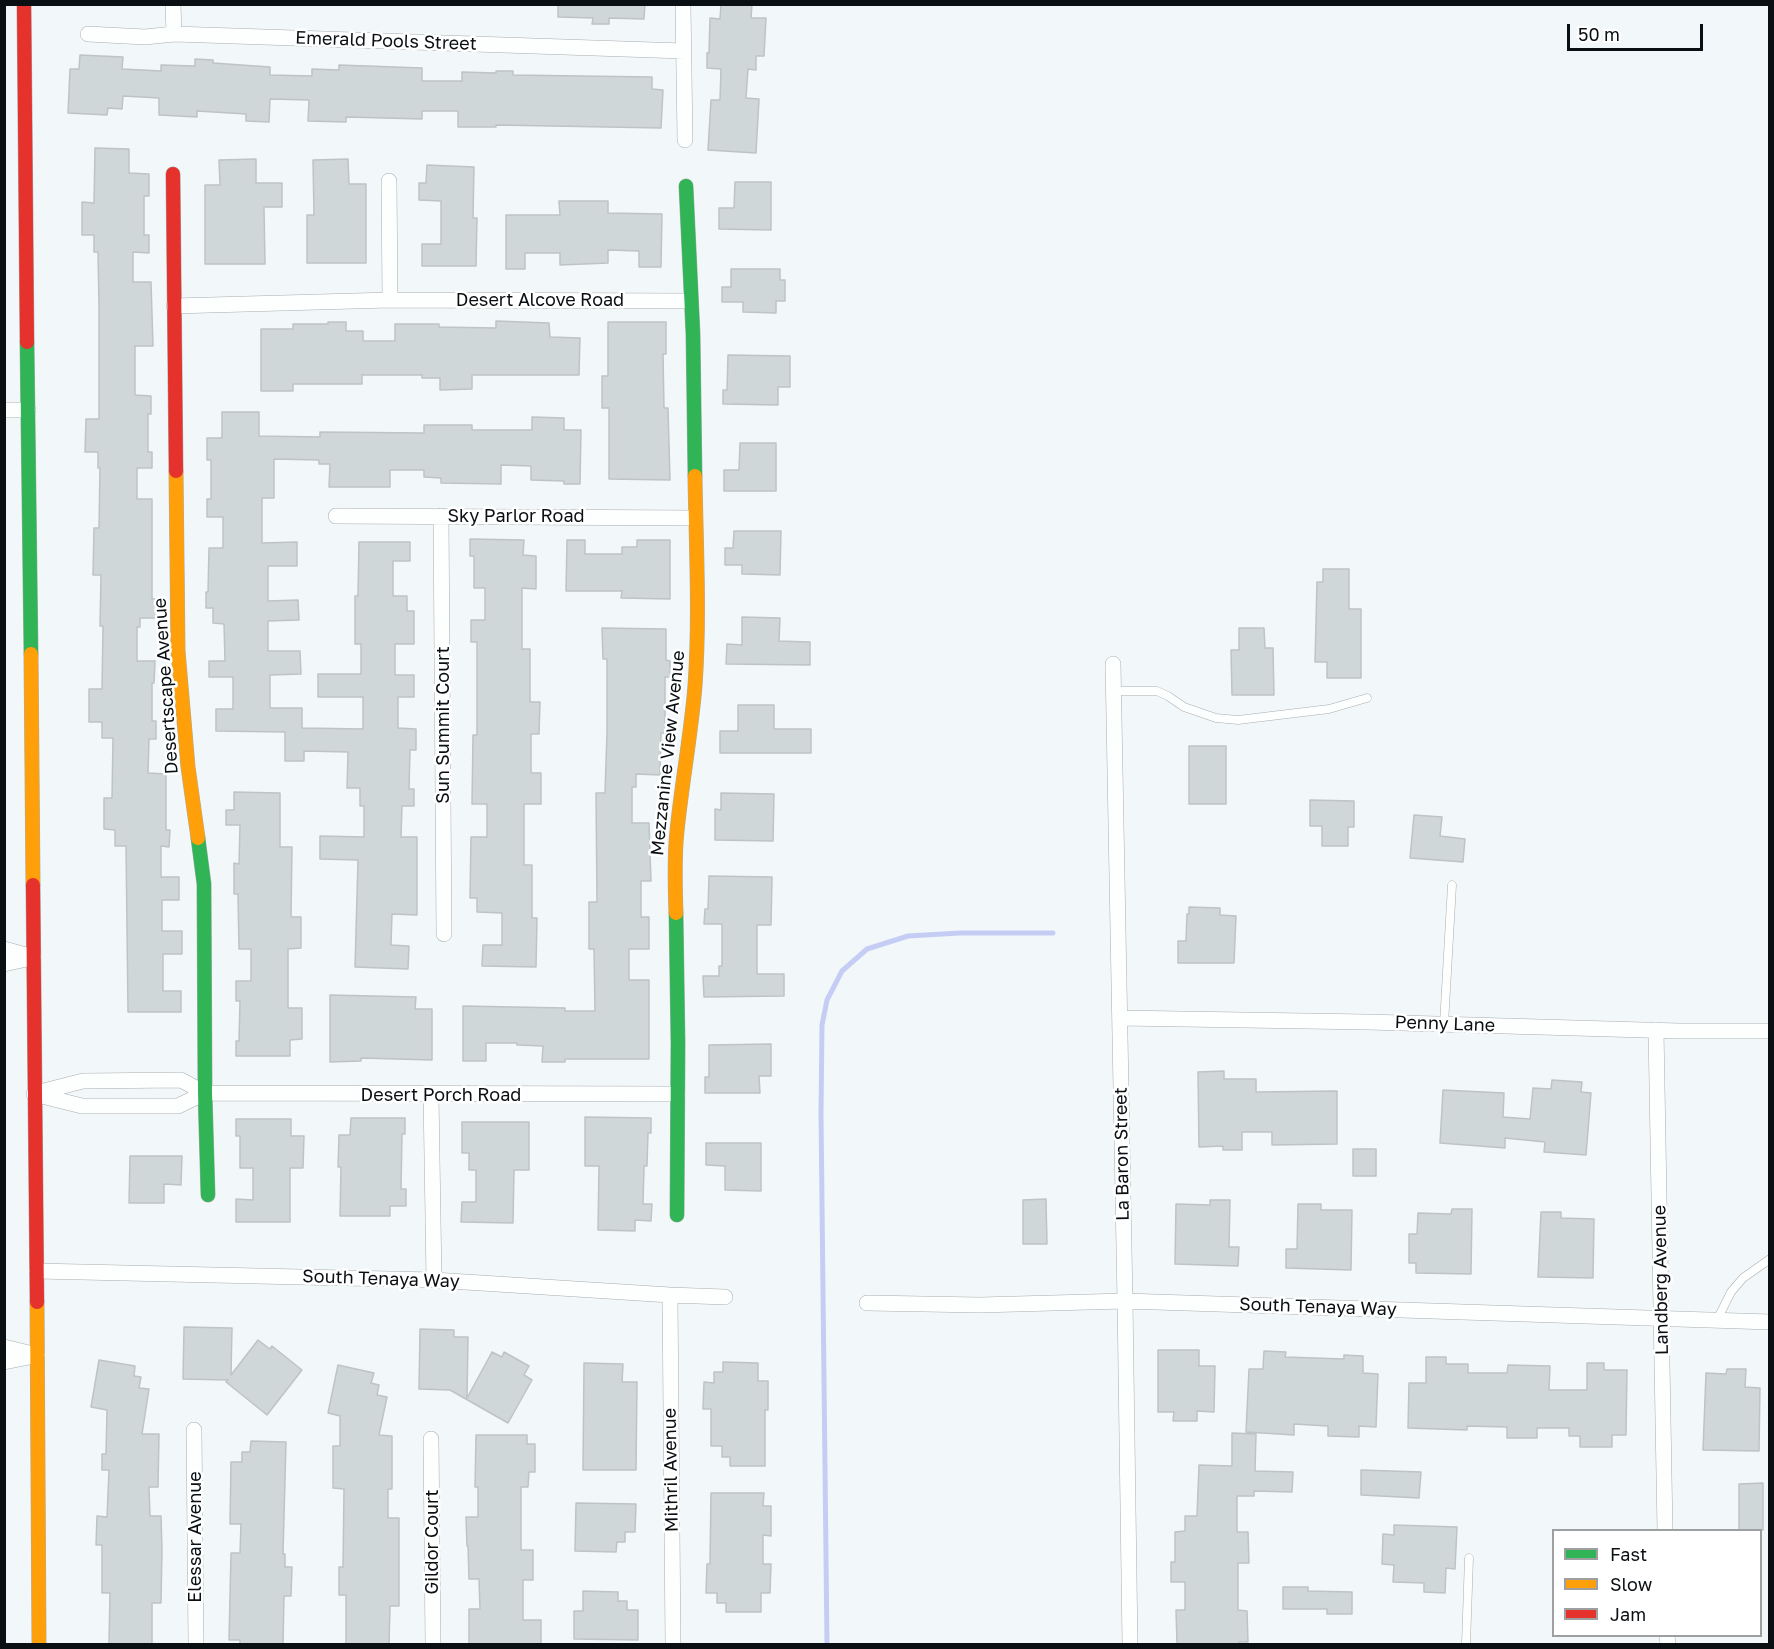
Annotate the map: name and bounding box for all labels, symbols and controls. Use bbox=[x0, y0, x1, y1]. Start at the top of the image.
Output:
scale bar bbox=[1570, 12, 1706, 50]
text: 50 m bbox=[1578, 23, 1620, 45]
street label: Emerald Pools Street bbox=[295, 27, 477, 55]
street label: Desert Alcove Road bbox=[456, 289, 624, 311]
street label: Sky Parlor Road bbox=[447, 505, 585, 527]
street label: Desertscape Avenue bbox=[149, 597, 183, 775]
street label: Sun Summit Court bbox=[432, 646, 454, 804]
street label: Mezzanine View Avenue bbox=[646, 649, 690, 857]
street label: Penny Lane bbox=[1394, 1011, 1496, 1037]
street label: Desert Porch Road bbox=[361, 1084, 521, 1106]
street label: La Baron Street bbox=[1110, 1087, 1134, 1221]
street label: Landberg Avenue bbox=[1649, 1205, 1673, 1355]
street label: South Tenaya Way bbox=[302, 1265, 460, 1293]
street label: South Tenaya Way bbox=[1239, 1293, 1397, 1321]
street label: Mithril Avenue bbox=[659, 1408, 683, 1532]
street label: Elessar Avenue bbox=[184, 1471, 206, 1603]
street label: Gildor Court bbox=[421, 1490, 443, 1594]
legend bbox=[1552, 1529, 1762, 1637]
text: Fast bbox=[1610, 1543, 1647, 1565]
text: Slow bbox=[1610, 1573, 1652, 1595]
text: Jam bbox=[1610, 1603, 1646, 1625]

